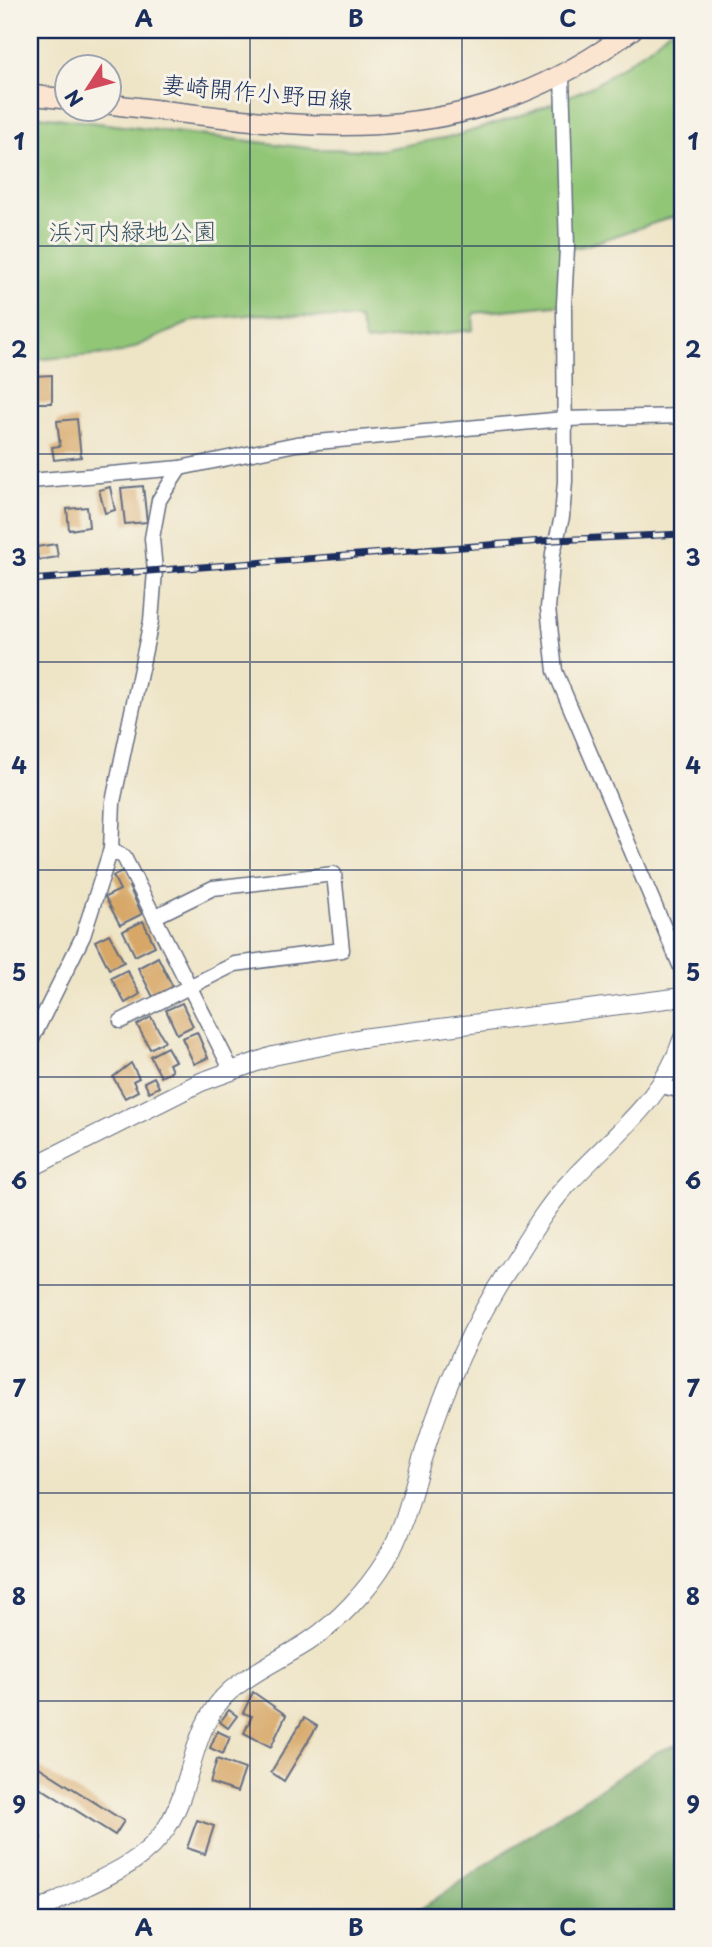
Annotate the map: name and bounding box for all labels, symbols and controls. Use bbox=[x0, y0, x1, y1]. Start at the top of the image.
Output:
text: A bbox=[135, 0, 153, 35]
text: B bbox=[348, 0, 364, 35]
text: C bbox=[559, 0, 577, 35]
north arrow bbox=[52, 52, 122, 122]
street label: 妻崎開作小野田線 bbox=[160, 65, 354, 117]
text: N bbox=[58, 84, 89, 113]
text: 1 bbox=[14, 123, 25, 158]
text: 1 bbox=[688, 123, 699, 158]
park label: 浜河内緑地公園 bbox=[49, 212, 217, 248]
text: 2 bbox=[11, 331, 27, 366]
text: 2 bbox=[685, 331, 701, 366]
text: 3 bbox=[11, 539, 27, 574]
text: 3 bbox=[685, 539, 701, 574]
text: 4 bbox=[11, 747, 27, 782]
text: 4 bbox=[685, 747, 701, 782]
text: 5 bbox=[12, 954, 26, 989]
text: 5 bbox=[686, 954, 700, 989]
text: 6 bbox=[11, 1162, 27, 1197]
text: 6 bbox=[685, 1162, 701, 1197]
text: 7 bbox=[12, 1370, 26, 1405]
text: 7 bbox=[686, 1370, 700, 1405]
text: 8 bbox=[12, 1578, 26, 1613]
text: 8 bbox=[686, 1578, 700, 1613]
text: 9 bbox=[12, 1786, 26, 1821]
text: 9 bbox=[686, 1786, 700, 1821]
text: A bbox=[135, 1909, 153, 1944]
text: B bbox=[348, 1909, 364, 1944]
text: C bbox=[559, 1909, 577, 1944]

